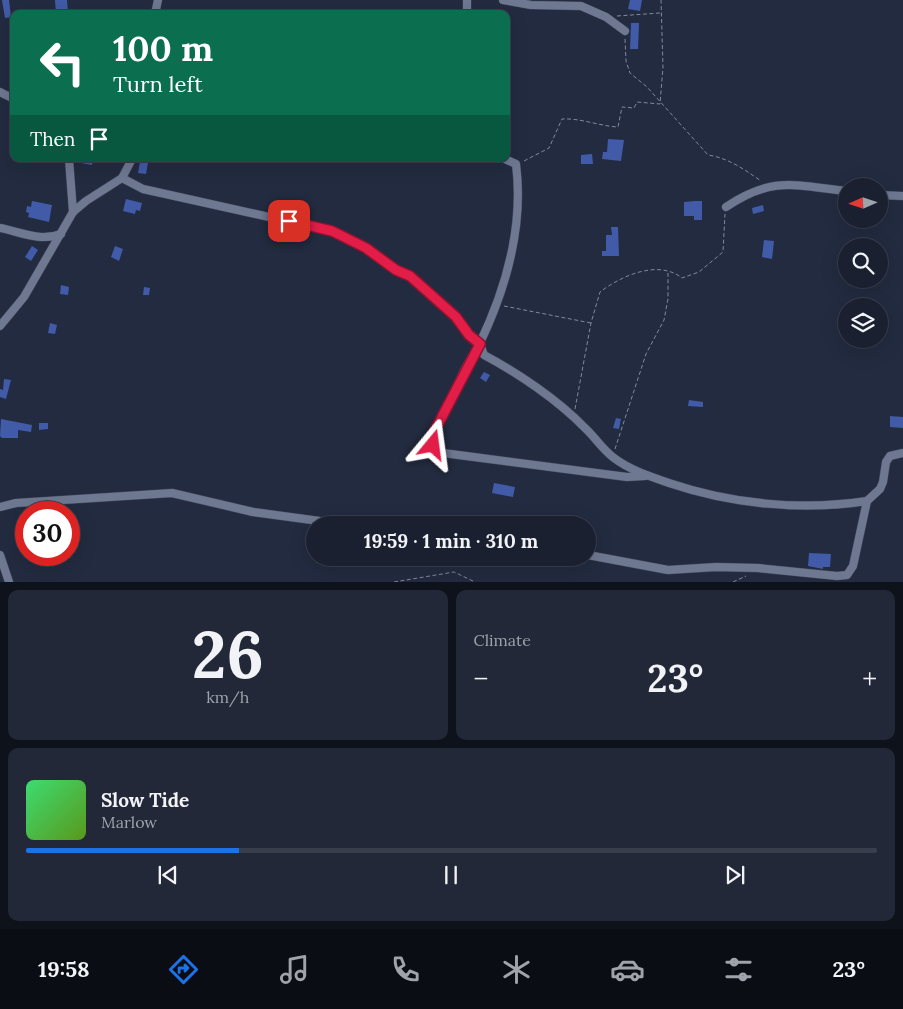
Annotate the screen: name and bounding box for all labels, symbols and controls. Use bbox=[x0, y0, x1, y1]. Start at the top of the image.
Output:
text: 100 m bbox=[113, 26, 213, 71]
icon: left bbox=[30, 30, 95, 95]
text: Turn left bbox=[113, 70, 203, 98]
icon: arrive bbox=[85, 125, 113, 153]
text: Then bbox=[30, 127, 75, 151]
north arrow bbox=[838, 178, 888, 228]
map controls bbox=[838, 178, 888, 348]
pin bbox=[268, 200, 310, 242]
icon: arrive bbox=[275, 207, 303, 235]
button: search bbox=[838, 238, 888, 288]
button: layers bbox=[838, 298, 888, 348]
position arrow bbox=[406, 418, 458, 470]
speed limit sign: 30 bbox=[15, 501, 80, 566]
text: 19:59 · 1 min · 310 m bbox=[364, 529, 538, 553]
text: 26 bbox=[192, 613, 264, 696]
text: Climate bbox=[474, 630, 531, 650]
text: 23° bbox=[647, 654, 703, 702]
text: − bbox=[474, 661, 488, 697]
text: + bbox=[862, 661, 877, 697]
text: km/h bbox=[206, 687, 249, 707]
text: Slow Tide bbox=[101, 788, 189, 812]
text: Marlow bbox=[101, 812, 157, 832]
icon: previous bbox=[154, 861, 182, 889]
icon: pause bbox=[437, 861, 465, 889]
icon: next bbox=[721, 861, 749, 889]
icon: directions bbox=[166, 952, 201, 987]
icon: music bbox=[277, 952, 312, 987]
icon: phone bbox=[388, 952, 423, 987]
icon: climate bbox=[499, 952, 534, 987]
icon: car bbox=[610, 952, 645, 987]
icon: filters bbox=[721, 952, 756, 987]
text: 19:58 bbox=[38, 955, 90, 983]
text: 23° bbox=[832, 955, 865, 983]

